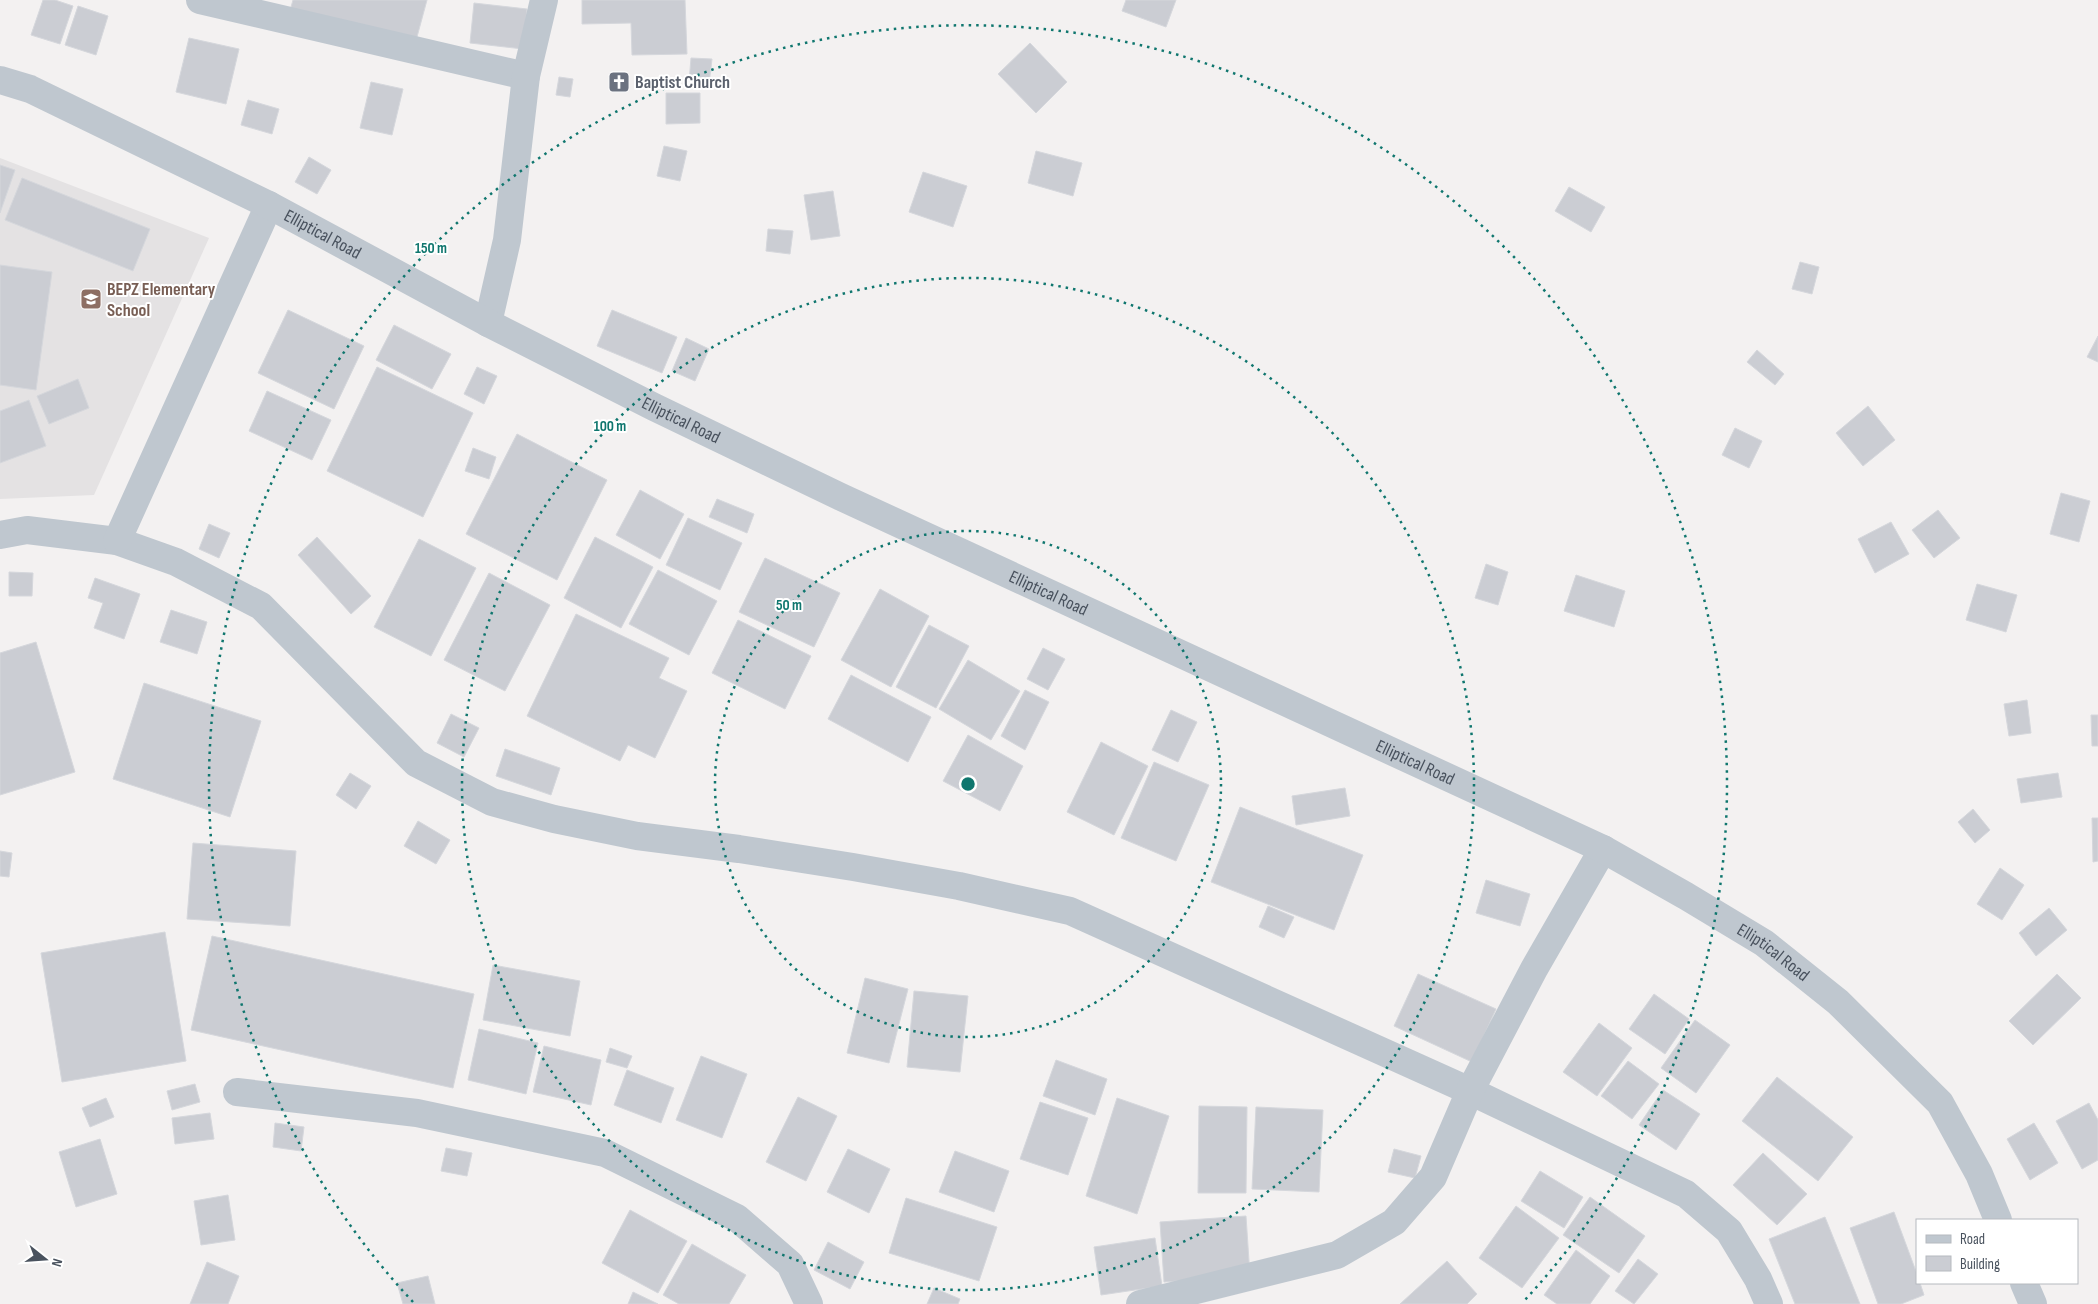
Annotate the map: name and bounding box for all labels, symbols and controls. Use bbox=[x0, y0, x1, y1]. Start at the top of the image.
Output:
church icon: Baptist Church bbox=[607, 70, 631, 94]
place label: Baptist Church bbox=[635, 72, 730, 93]
street label: Elliptical Road bbox=[280, 205, 365, 264]
text: 150 m bbox=[415, 239, 447, 258]
place label: BEPZ Elementary School bbox=[107, 279, 216, 321]
school or university icon: BEPZ Elementary School bbox=[79, 287, 103, 311]
street label: Elliptical Road bbox=[638, 393, 724, 448]
text: 100 m bbox=[594, 417, 626, 436]
street label: Elliptical Road bbox=[1006, 566, 1091, 621]
text: 50 m bbox=[776, 596, 802, 615]
street label: Elliptical Road bbox=[1372, 736, 1458, 790]
centre of rings bbox=[959, 775, 977, 793]
street label: Elliptical Road bbox=[1733, 919, 1813, 986]
legend bbox=[1916, 1219, 2078, 1284]
text: Road bbox=[1960, 1230, 1985, 1249]
north arrow bbox=[20, 1234, 70, 1284]
text: Building bbox=[1960, 1255, 2000, 1274]
text: N bbox=[48, 1257, 66, 1269]

